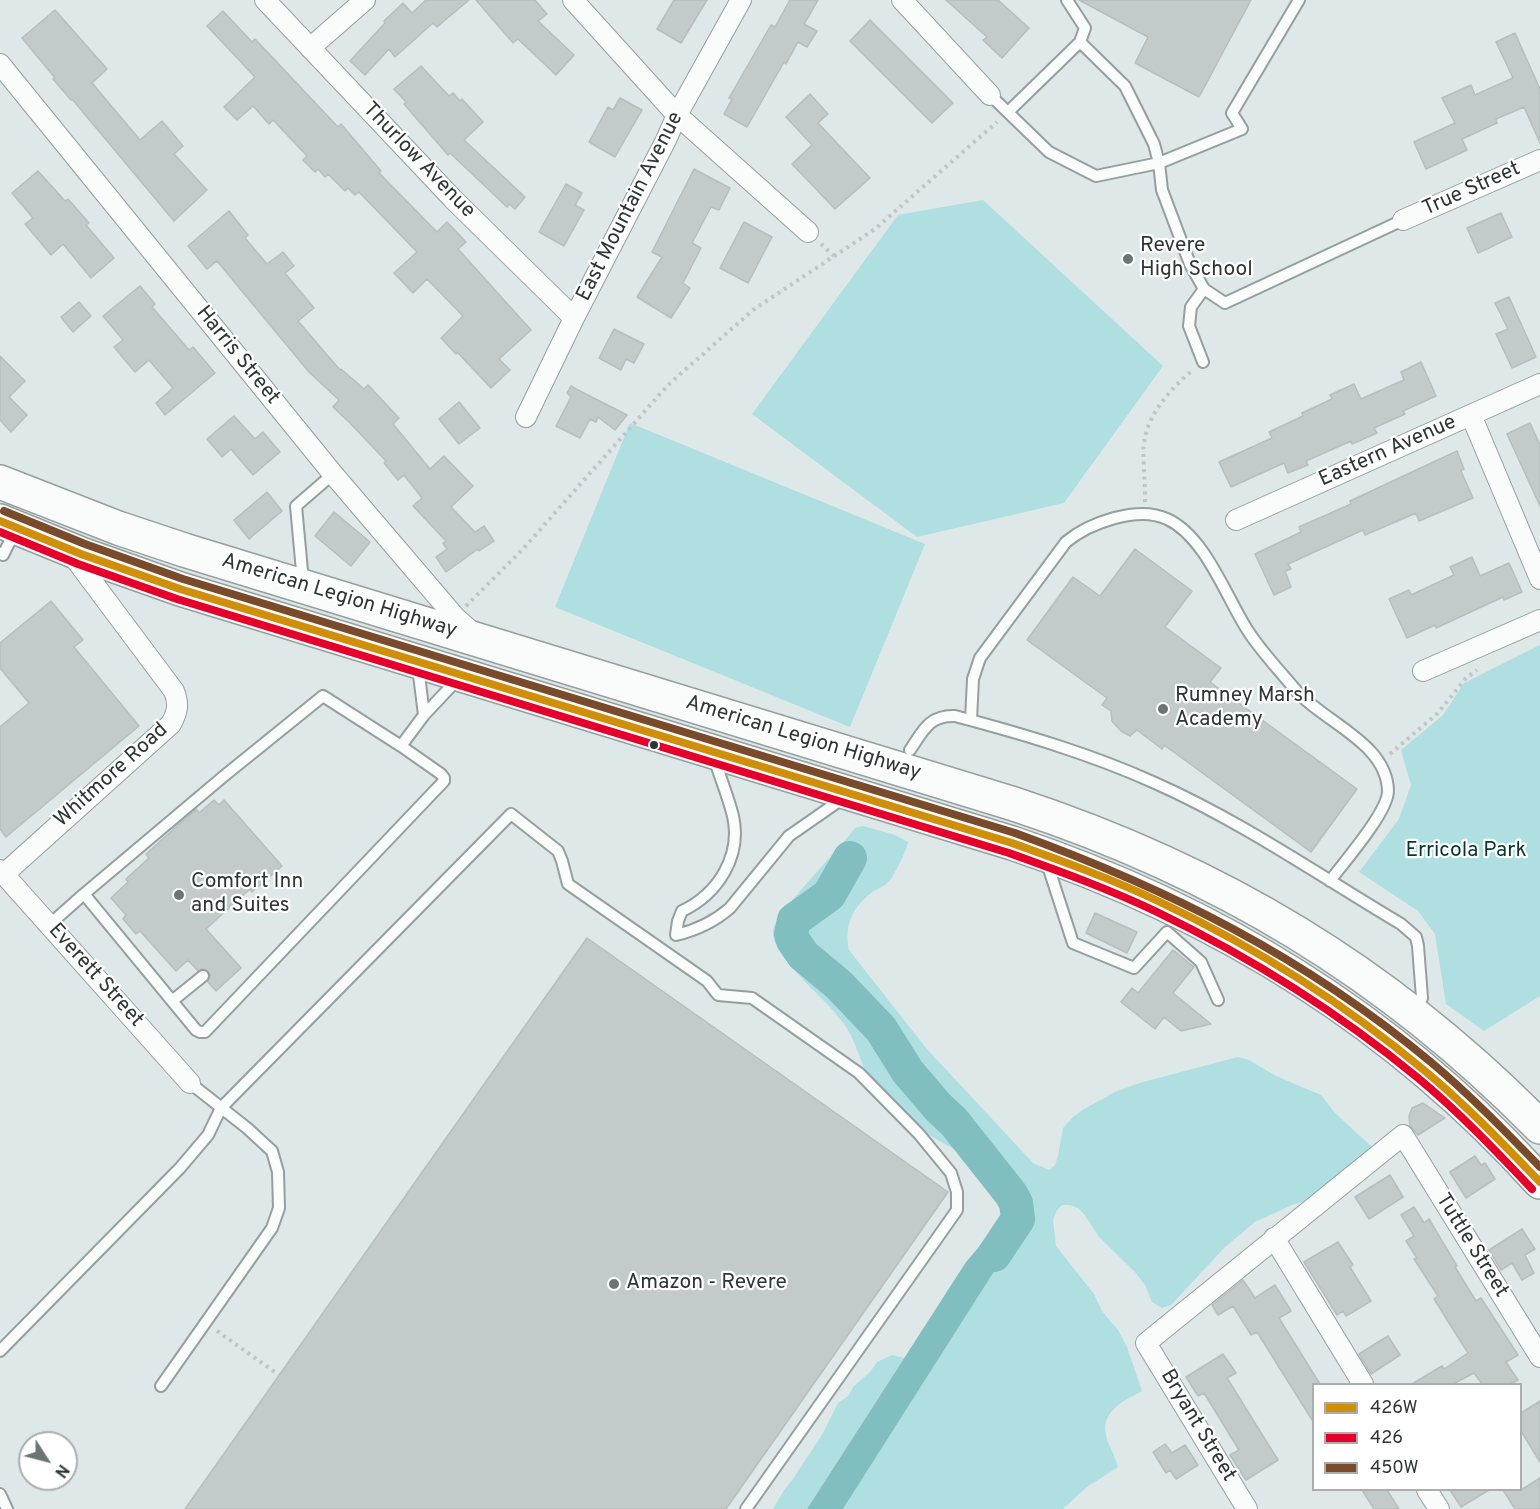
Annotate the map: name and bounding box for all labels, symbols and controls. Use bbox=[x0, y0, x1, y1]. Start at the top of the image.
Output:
street label: Thurlow Avenue bbox=[356, 98, 480, 224]
street label: East Mountain Avenue bbox=[572, 108, 690, 306]
street label: True Street bbox=[1419, 157, 1525, 223]
place label: Revere High School bbox=[1140, 234, 1253, 284]
marker: Revere High School bbox=[1121, 252, 1135, 266]
street label: Harris Street bbox=[190, 302, 284, 410]
street label: Eastern Avenue bbox=[1316, 411, 1460, 493]
street label: American Legion Highway bbox=[218, 549, 460, 645]
place label: Rumney Marsh Academy bbox=[1175, 684, 1315, 734]
street label: American Legion Highway bbox=[682, 691, 924, 787]
marker: Rumney Marsh Academy bbox=[1156, 702, 1170, 716]
street label: Whitmore Road bbox=[50, 718, 174, 834]
unlabelled marker bbox=[648, 739, 660, 751]
park label: Erricola Park bbox=[1405, 839, 1527, 865]
place label: Comfort Inn and Suites bbox=[191, 870, 303, 920]
marker: Comfort Inn and Suites bbox=[172, 888, 186, 902]
street label: Everett Street bbox=[42, 919, 148, 1033]
street label: Tuttle Street bbox=[1429, 1189, 1513, 1303]
place label: Amazon - Revere bbox=[626, 1271, 787, 1297]
marker: Amazon - Revere bbox=[607, 1277, 621, 1291]
street label: Bryant Street bbox=[1154, 1365, 1240, 1487]
legend bbox=[1312, 1383, 1522, 1491]
text: 426W bbox=[1370, 1397, 1418, 1420]
text: 426 bbox=[1370, 1427, 1403, 1450]
north arrow bbox=[18, 1431, 78, 1491]
text: 450W bbox=[1370, 1457, 1419, 1480]
text: N bbox=[49, 1460, 72, 1481]

